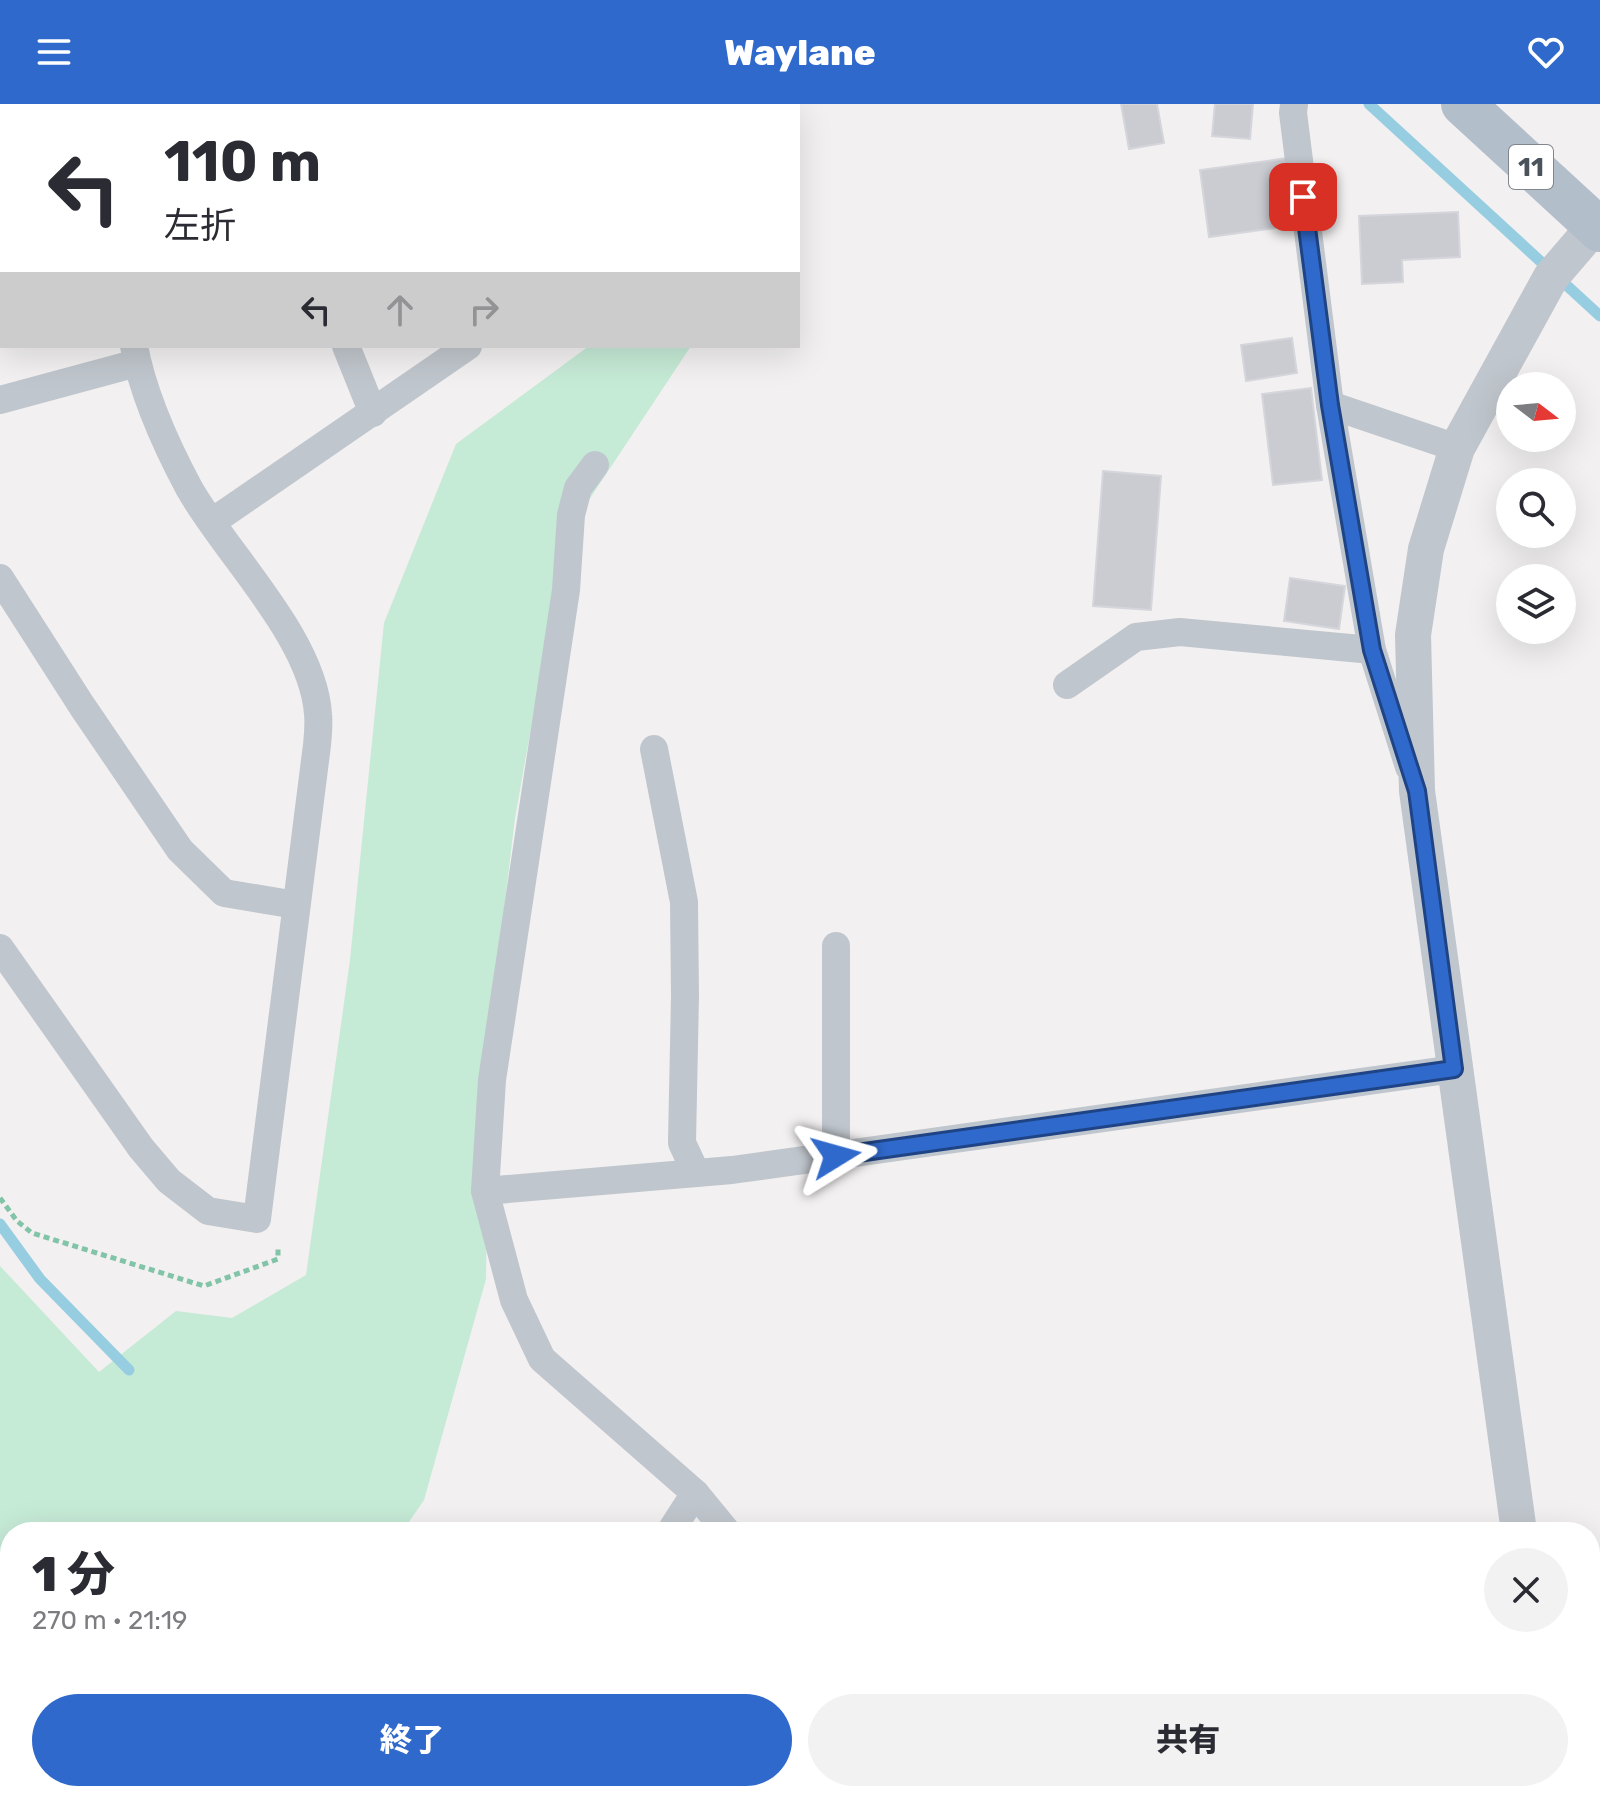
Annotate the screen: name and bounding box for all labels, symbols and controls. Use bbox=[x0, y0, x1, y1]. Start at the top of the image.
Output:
icon: menu bbox=[32, 30, 76, 74]
icon: heart bbox=[1524, 30, 1568, 74]
text: Waylane bbox=[724, 31, 876, 74]
text: 110 m bbox=[164, 129, 321, 195]
icon: left bbox=[32, 136, 136, 240]
road number: 11 bbox=[1509, 145, 1553, 189]
pin bbox=[1269, 163, 1337, 231]
icon: arrive bbox=[1281, 175, 1325, 219]
text: 左折 bbox=[164, 204, 236, 247]
icon: left bbox=[294, 288, 338, 332]
icon: ahead bbox=[378, 288, 422, 332]
icon: right bbox=[462, 288, 506, 332]
north arrow bbox=[1496, 372, 1576, 452]
map controls bbox=[1496, 372, 1576, 644]
button: search bbox=[1496, 468, 1576, 548]
button: layers bbox=[1496, 564, 1576, 644]
position arrow bbox=[794, 1114, 878, 1198]
text: 1 分 bbox=[32, 1546, 115, 1603]
button: close bbox=[1484, 1548, 1568, 1632]
text: 270 m · 21:19 bbox=[32, 1605, 188, 1636]
button: 終了 bbox=[32, 1694, 792, 1786]
button: 共有 bbox=[808, 1694, 1568, 1786]

